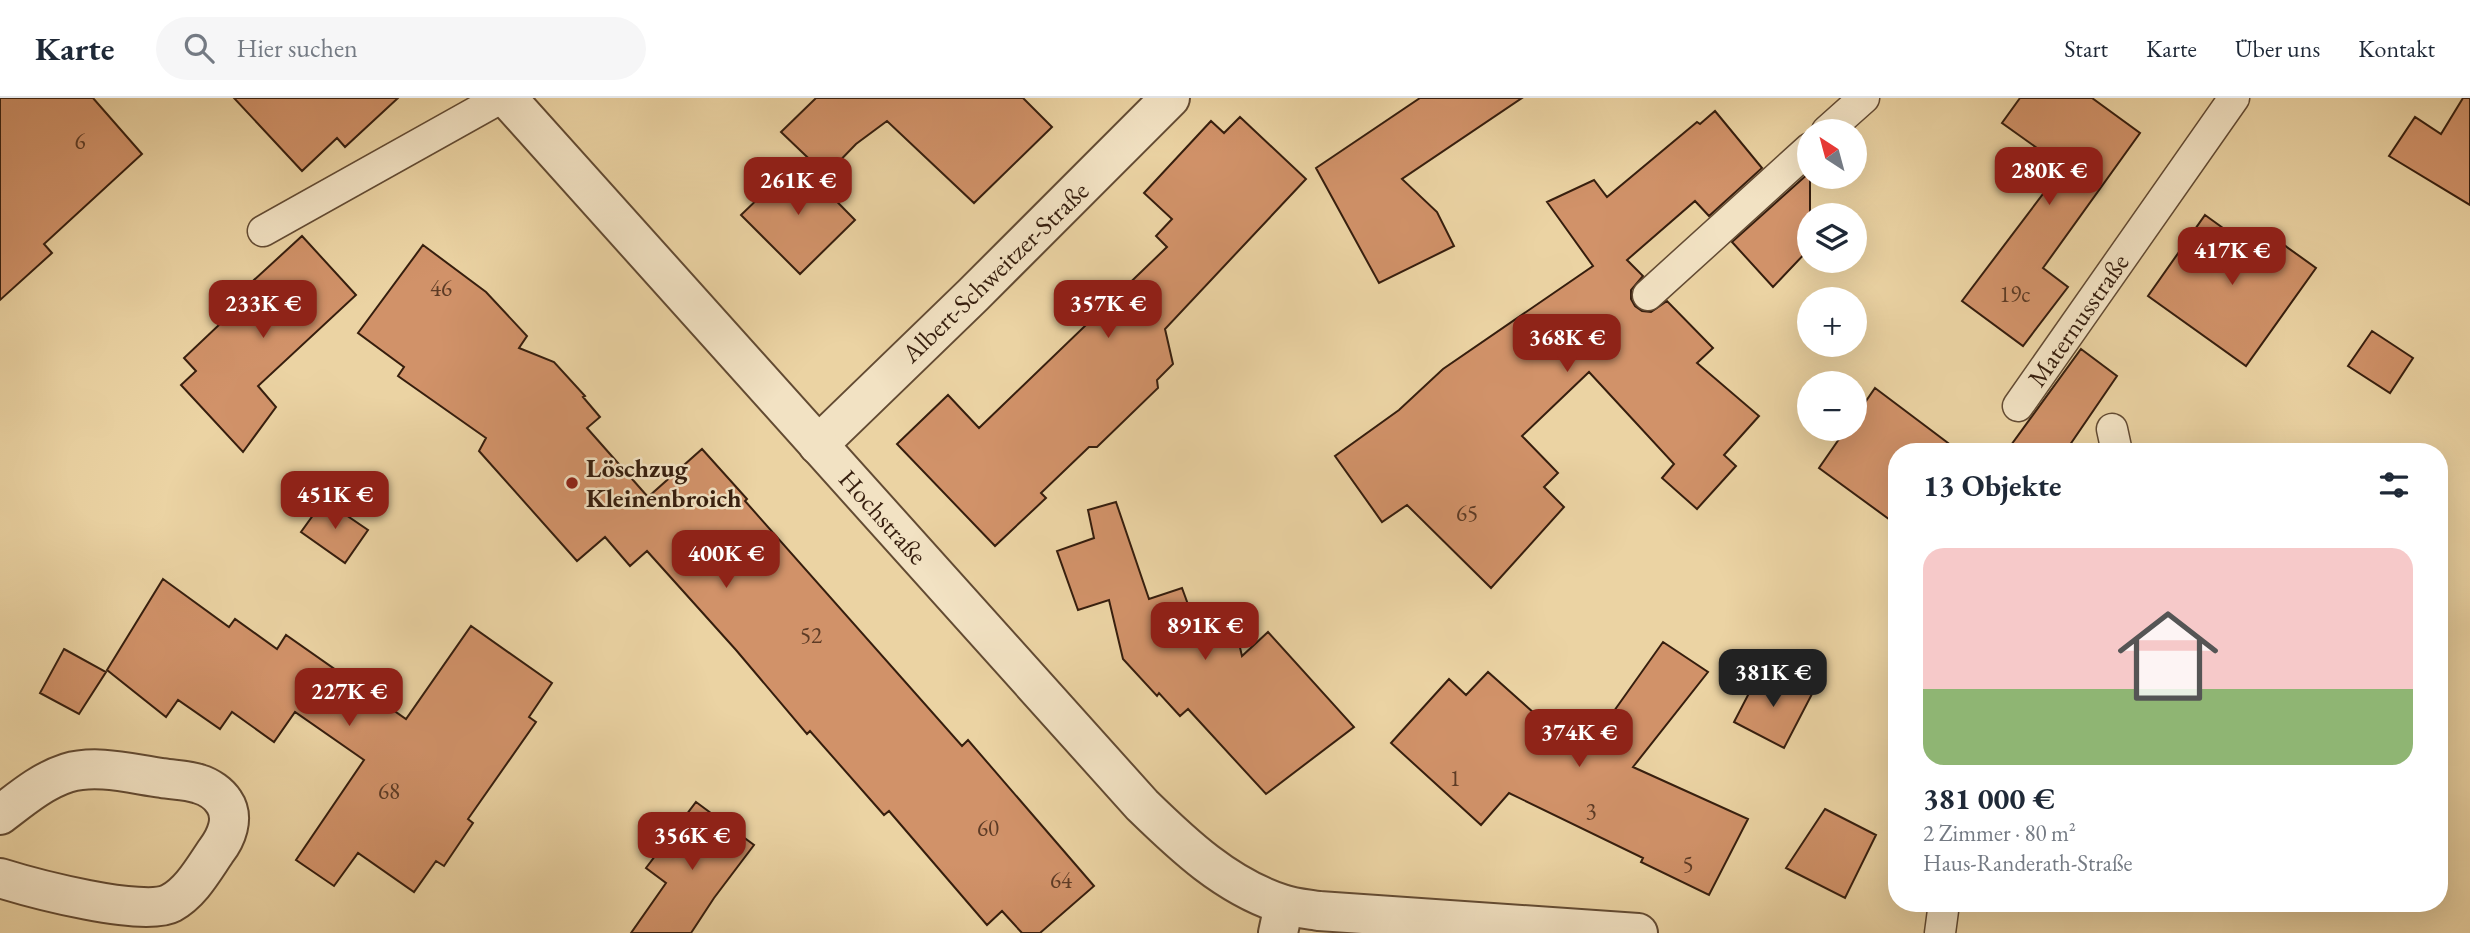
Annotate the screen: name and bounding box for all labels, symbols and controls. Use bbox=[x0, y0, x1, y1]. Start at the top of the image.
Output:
search box bbox=[156, 17, 646, 80]
text: Karte bbox=[35, 27, 114, 70]
icon: search bbox=[180, 29, 218, 67]
text: Hier suchen bbox=[236, 31, 358, 65]
text: Start bbox=[2064, 33, 2108, 64]
text: Karte bbox=[2146, 33, 2197, 64]
text: Über uns bbox=[2235, 33, 2320, 64]
text: Kontakt bbox=[2358, 33, 2435, 64]
north arrow bbox=[1797, 119, 1867, 189]
map controls bbox=[1797, 119, 1867, 441]
house number: 6 bbox=[74, 126, 86, 156]
pin: 280K € bbox=[1992, 148, 2106, 207]
text: 280K € bbox=[2011, 155, 2087, 185]
pin: 261K € bbox=[741, 158, 855, 217]
text: 261K € bbox=[760, 165, 836, 195]
street label: Albert-Schweitzer-Straße bbox=[894, 174, 1096, 371]
button: layers bbox=[1797, 203, 1867, 273]
pin: 417K € bbox=[2175, 228, 2289, 287]
text: 417K € bbox=[2194, 235, 2270, 265]
street label: Maternusstraße bbox=[2020, 247, 2136, 393]
house number: 46 bbox=[430, 273, 452, 303]
house number: 19c bbox=[1999, 279, 2031, 309]
pin: 233K € bbox=[206, 280, 320, 340]
pin: 357K € bbox=[1051, 280, 1165, 340]
button: + bbox=[1797, 287, 1867, 357]
text: 233K € bbox=[225, 288, 301, 318]
text: 357K € bbox=[1070, 288, 1146, 318]
pin: 368K € bbox=[1510, 314, 1624, 374]
text: 368K € bbox=[1529, 322, 1605, 352]
button: − bbox=[1797, 371, 1867, 441]
place label: Löschzug Kleinenbroich bbox=[586, 451, 742, 515]
street label: Hochstraße bbox=[831, 462, 935, 572]
text: 13 Objekte bbox=[1923, 466, 2062, 505]
icon: filters bbox=[2375, 466, 2413, 504]
pin: 451K € bbox=[278, 472, 392, 531]
marker: Löschzug Kleinenbroich bbox=[564, 475, 580, 491]
text: 451K € bbox=[297, 479, 373, 509]
house number: 65 bbox=[1456, 498, 1478, 528]
pin: 400K € bbox=[669, 531, 783, 590]
text: 400K € bbox=[688, 538, 764, 568]
icon: home bbox=[2105, 593, 2231, 719]
pin: 891K € bbox=[1148, 602, 1262, 662]
text: 891K € bbox=[1167, 610, 1243, 640]
house number: 52 bbox=[800, 620, 822, 650]
pin: 381K € bbox=[1716, 650, 1830, 709]
text: 381K € bbox=[1735, 657, 1811, 687]
pin: 227K € bbox=[292, 668, 406, 728]
text: 227K € bbox=[311, 676, 387, 706]
pin: 374K € bbox=[1522, 710, 1636, 769]
text: 374K € bbox=[1541, 717, 1617, 747]
house number: 1 bbox=[1449, 763, 1461, 793]
house number: 68 bbox=[378, 776, 400, 806]
text: 381 000 € bbox=[1923, 779, 2055, 818]
house number: 3 bbox=[1585, 796, 1597, 826]
pin: 356K € bbox=[635, 812, 749, 872]
house number: 60 bbox=[977, 813, 999, 843]
text: 2 Zimmer · 80 m² bbox=[1923, 818, 2076, 848]
text: 356K € bbox=[654, 820, 730, 850]
text: Haus-Randerath-Straße bbox=[1923, 848, 2133, 878]
house number: 5 bbox=[1682, 849, 1694, 879]
house number: 64 bbox=[1050, 865, 1073, 895]

